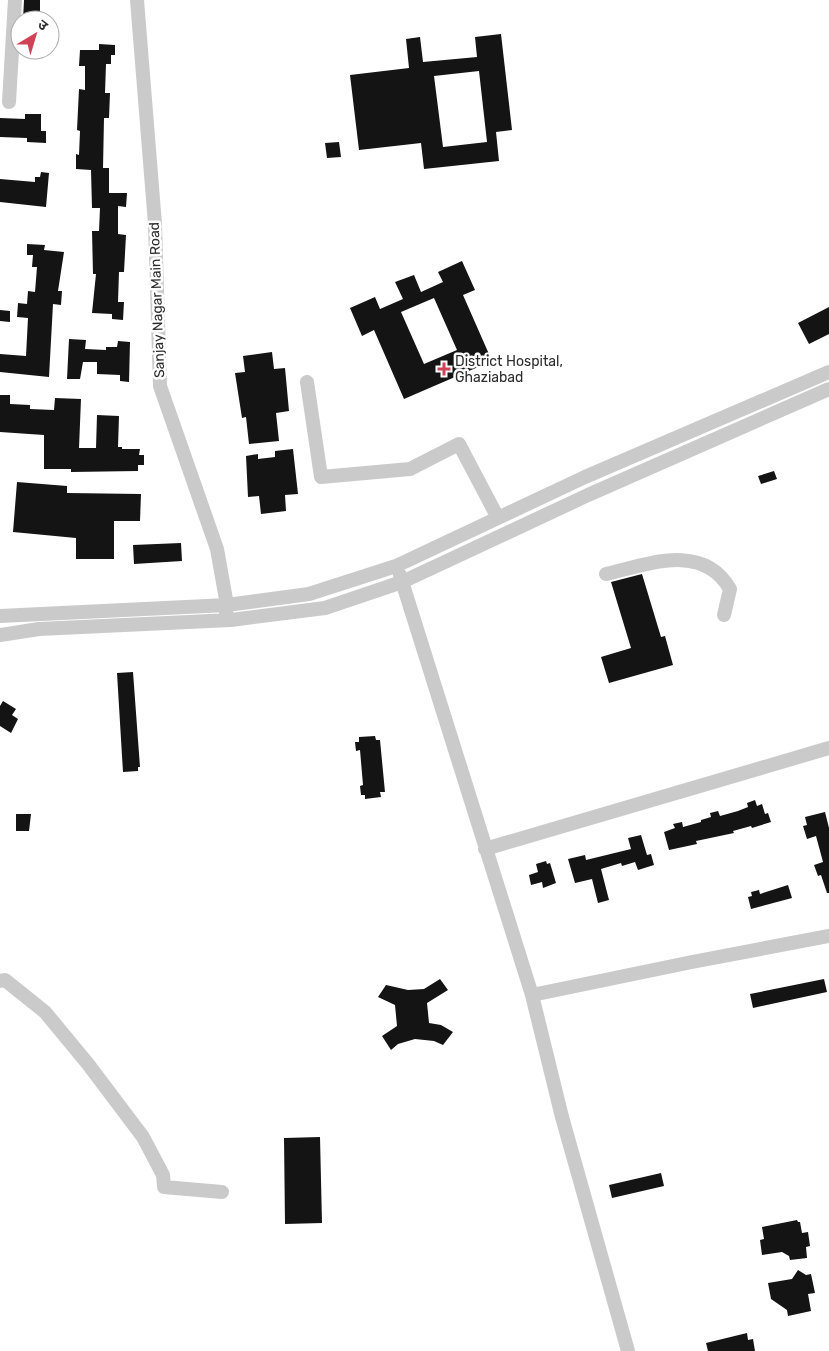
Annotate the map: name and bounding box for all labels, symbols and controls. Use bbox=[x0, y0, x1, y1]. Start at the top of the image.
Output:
north arrow bbox=[10, 10, 60, 60]
text: उ bbox=[34, 16, 52, 35]
street label: Sanjay Nagar Main Road bbox=[146, 222, 168, 378]
place label: District Hospital, Ghaziabad bbox=[455, 353, 563, 386]
marker: District Hospital, Ghaziabad bbox=[437, 362, 451, 376]

